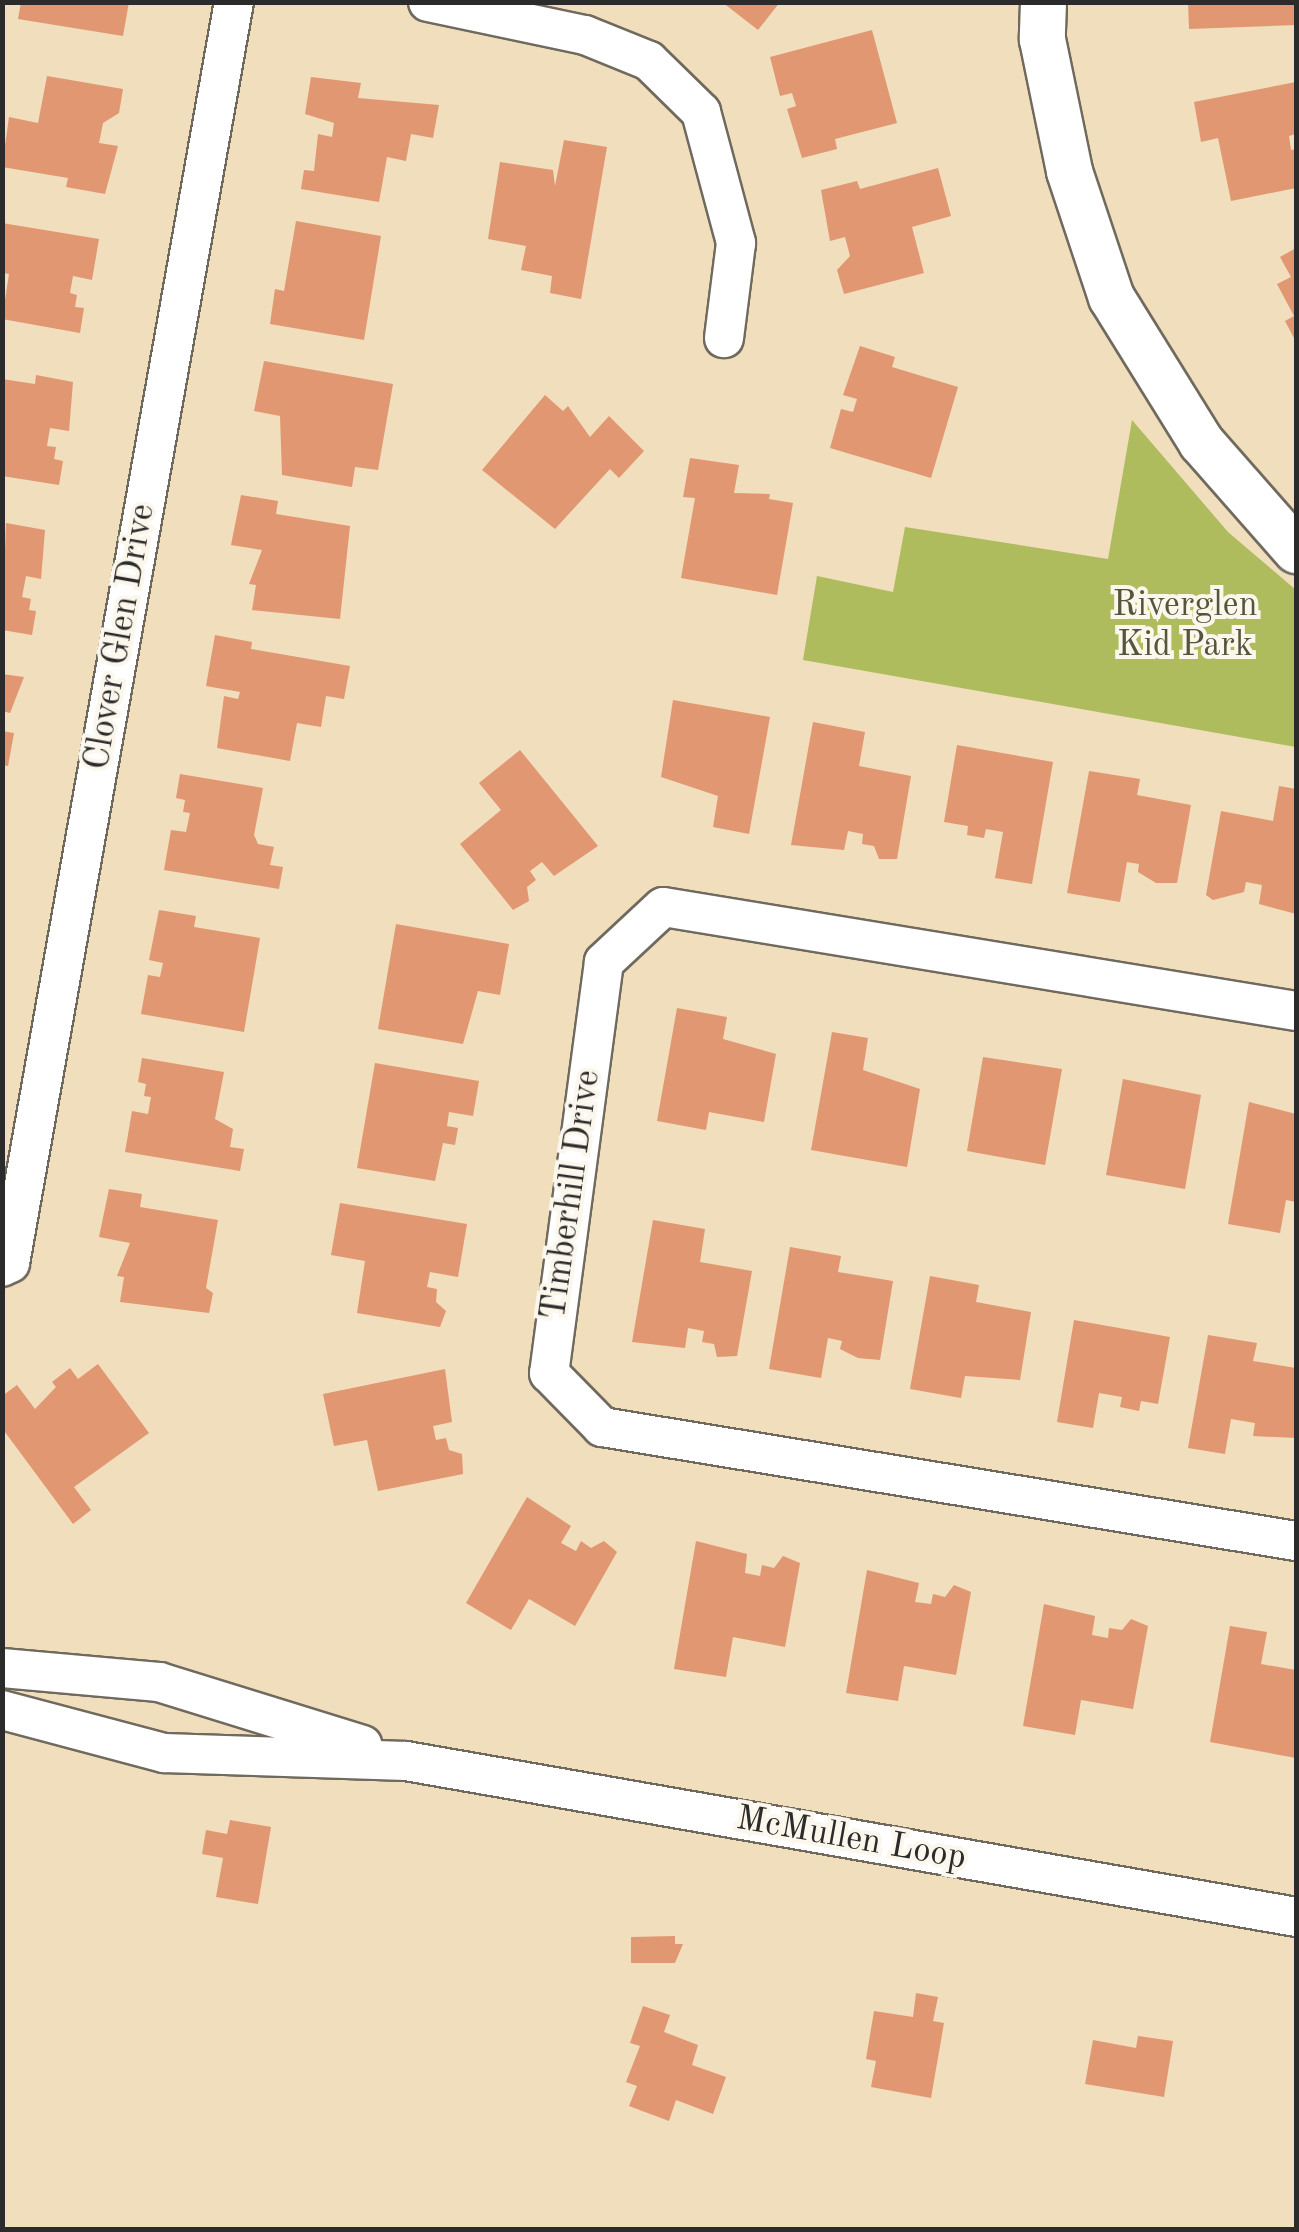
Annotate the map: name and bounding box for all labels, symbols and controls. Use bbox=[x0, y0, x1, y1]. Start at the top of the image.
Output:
street label: Clover Glen Drive bbox=[77, 501, 165, 773]
park label: Riverglen Kid Park bbox=[1112, 585, 1258, 667]
street label: Timberhill Drive bbox=[534, 1067, 610, 1323]
street label: McMullen Loop bbox=[733, 1798, 969, 1880]

